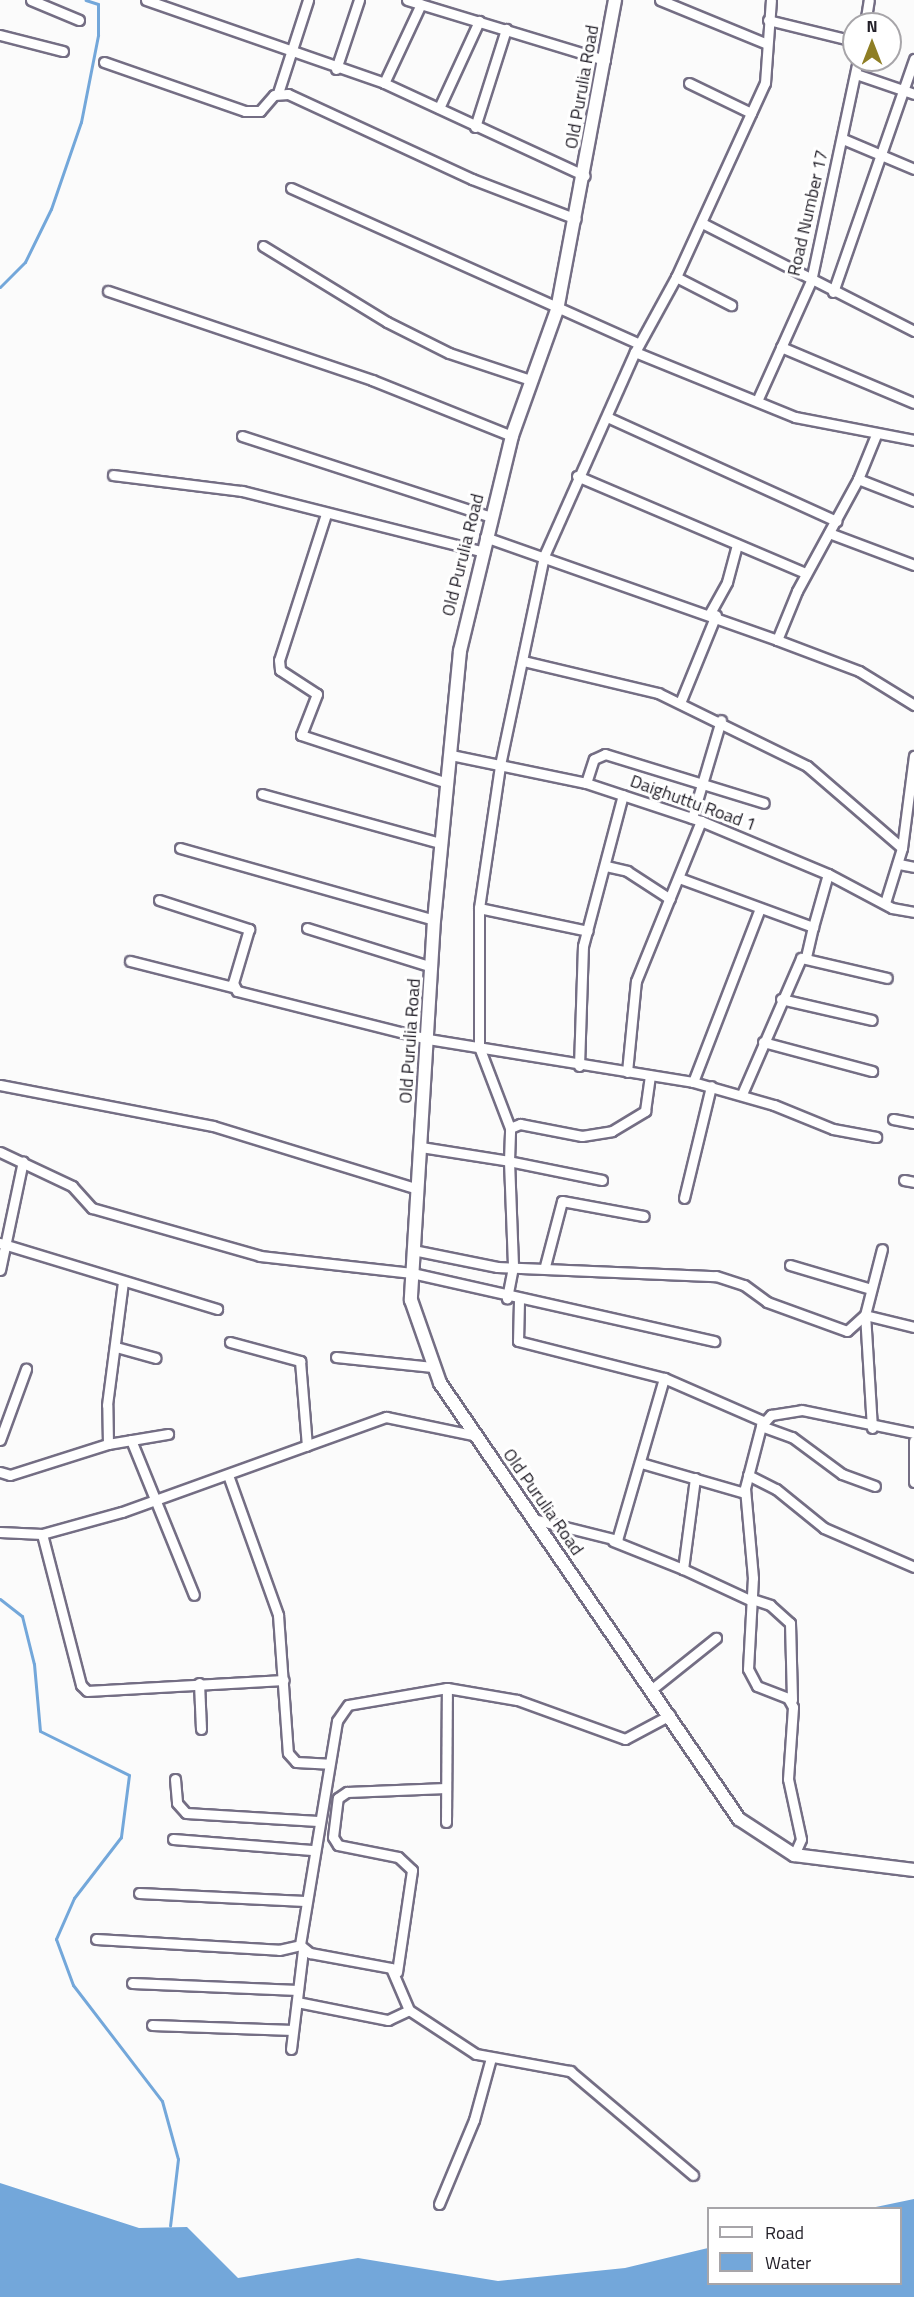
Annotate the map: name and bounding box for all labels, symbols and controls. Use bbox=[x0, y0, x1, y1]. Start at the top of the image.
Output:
north arrow bbox=[842, 12, 902, 72]
text: N bbox=[866, 14, 878, 38]
street label: Old Purulia Road bbox=[560, 23, 604, 151]
street label: Road Number 17 bbox=[783, 148, 833, 278]
street label: Old Purulia Road bbox=[437, 491, 489, 619]
street label: Daighuttu Road 1 bbox=[627, 770, 759, 836]
street label: Old Purulia Road bbox=[395, 978, 425, 1104]
street label: Old Purulia Road bbox=[498, 1444, 588, 1560]
legend bbox=[707, 2207, 902, 2285]
text: Road bbox=[765, 2219, 804, 2246]
text: Water bbox=[765, 2249, 811, 2276]

